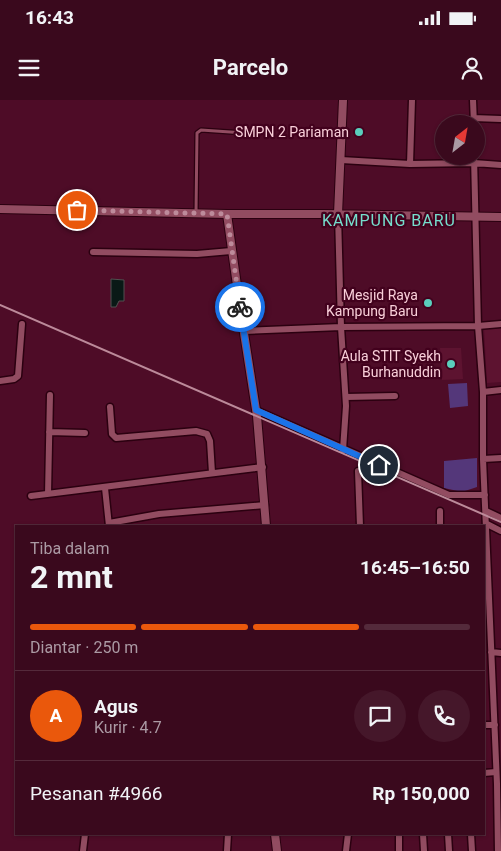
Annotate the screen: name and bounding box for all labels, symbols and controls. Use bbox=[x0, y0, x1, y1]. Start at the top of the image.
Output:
text: 16:43 bbox=[25, 6, 74, 29]
icon: menu bbox=[15, 54, 43, 82]
icon: person bbox=[458, 54, 486, 82]
text: Parcelo bbox=[213, 55, 288, 80]
north arrow bbox=[435, 115, 485, 165]
map controls bbox=[435, 115, 485, 165]
place label: SMPN 2 Pariaman bbox=[235, 124, 349, 140]
marker: SMPN 2 Pariaman bbox=[353, 126, 365, 138]
pin bbox=[56, 189, 98, 231]
icon: bag bbox=[63, 196, 91, 224]
district label: KAMPUNG BARU bbox=[322, 211, 456, 230]
courier bbox=[215, 282, 265, 332]
place label: Mesjid Raya Kampung Baru bbox=[326, 287, 418, 319]
icon: bike bbox=[226, 293, 254, 321]
marker: Mesjid Raya Kampung Baru bbox=[422, 297, 434, 309]
place label: Aula STIT Syekh Burhanuddin bbox=[341, 348, 441, 380]
marker: Aula STIT Syekh Burhanuddin bbox=[445, 358, 457, 370]
pin bbox=[358, 444, 400, 486]
icon: home bbox=[365, 451, 393, 479]
text: Tiba dalam bbox=[30, 539, 109, 558]
text: 16:45–16:50 bbox=[360, 556, 470, 579]
text: 2 mnt bbox=[30, 558, 113, 596]
text: Diantar · 250 m bbox=[30, 638, 138, 657]
button: chat bbox=[354, 690, 406, 742]
button: phone bbox=[418, 690, 470, 742]
text: Agus bbox=[94, 695, 138, 718]
text: A bbox=[50, 704, 62, 727]
text: Kurir · 4.7 bbox=[94, 718, 162, 737]
text: Pesanan #4966 bbox=[30, 782, 163, 805]
text: Rp 150,000 bbox=[372, 782, 470, 805]

